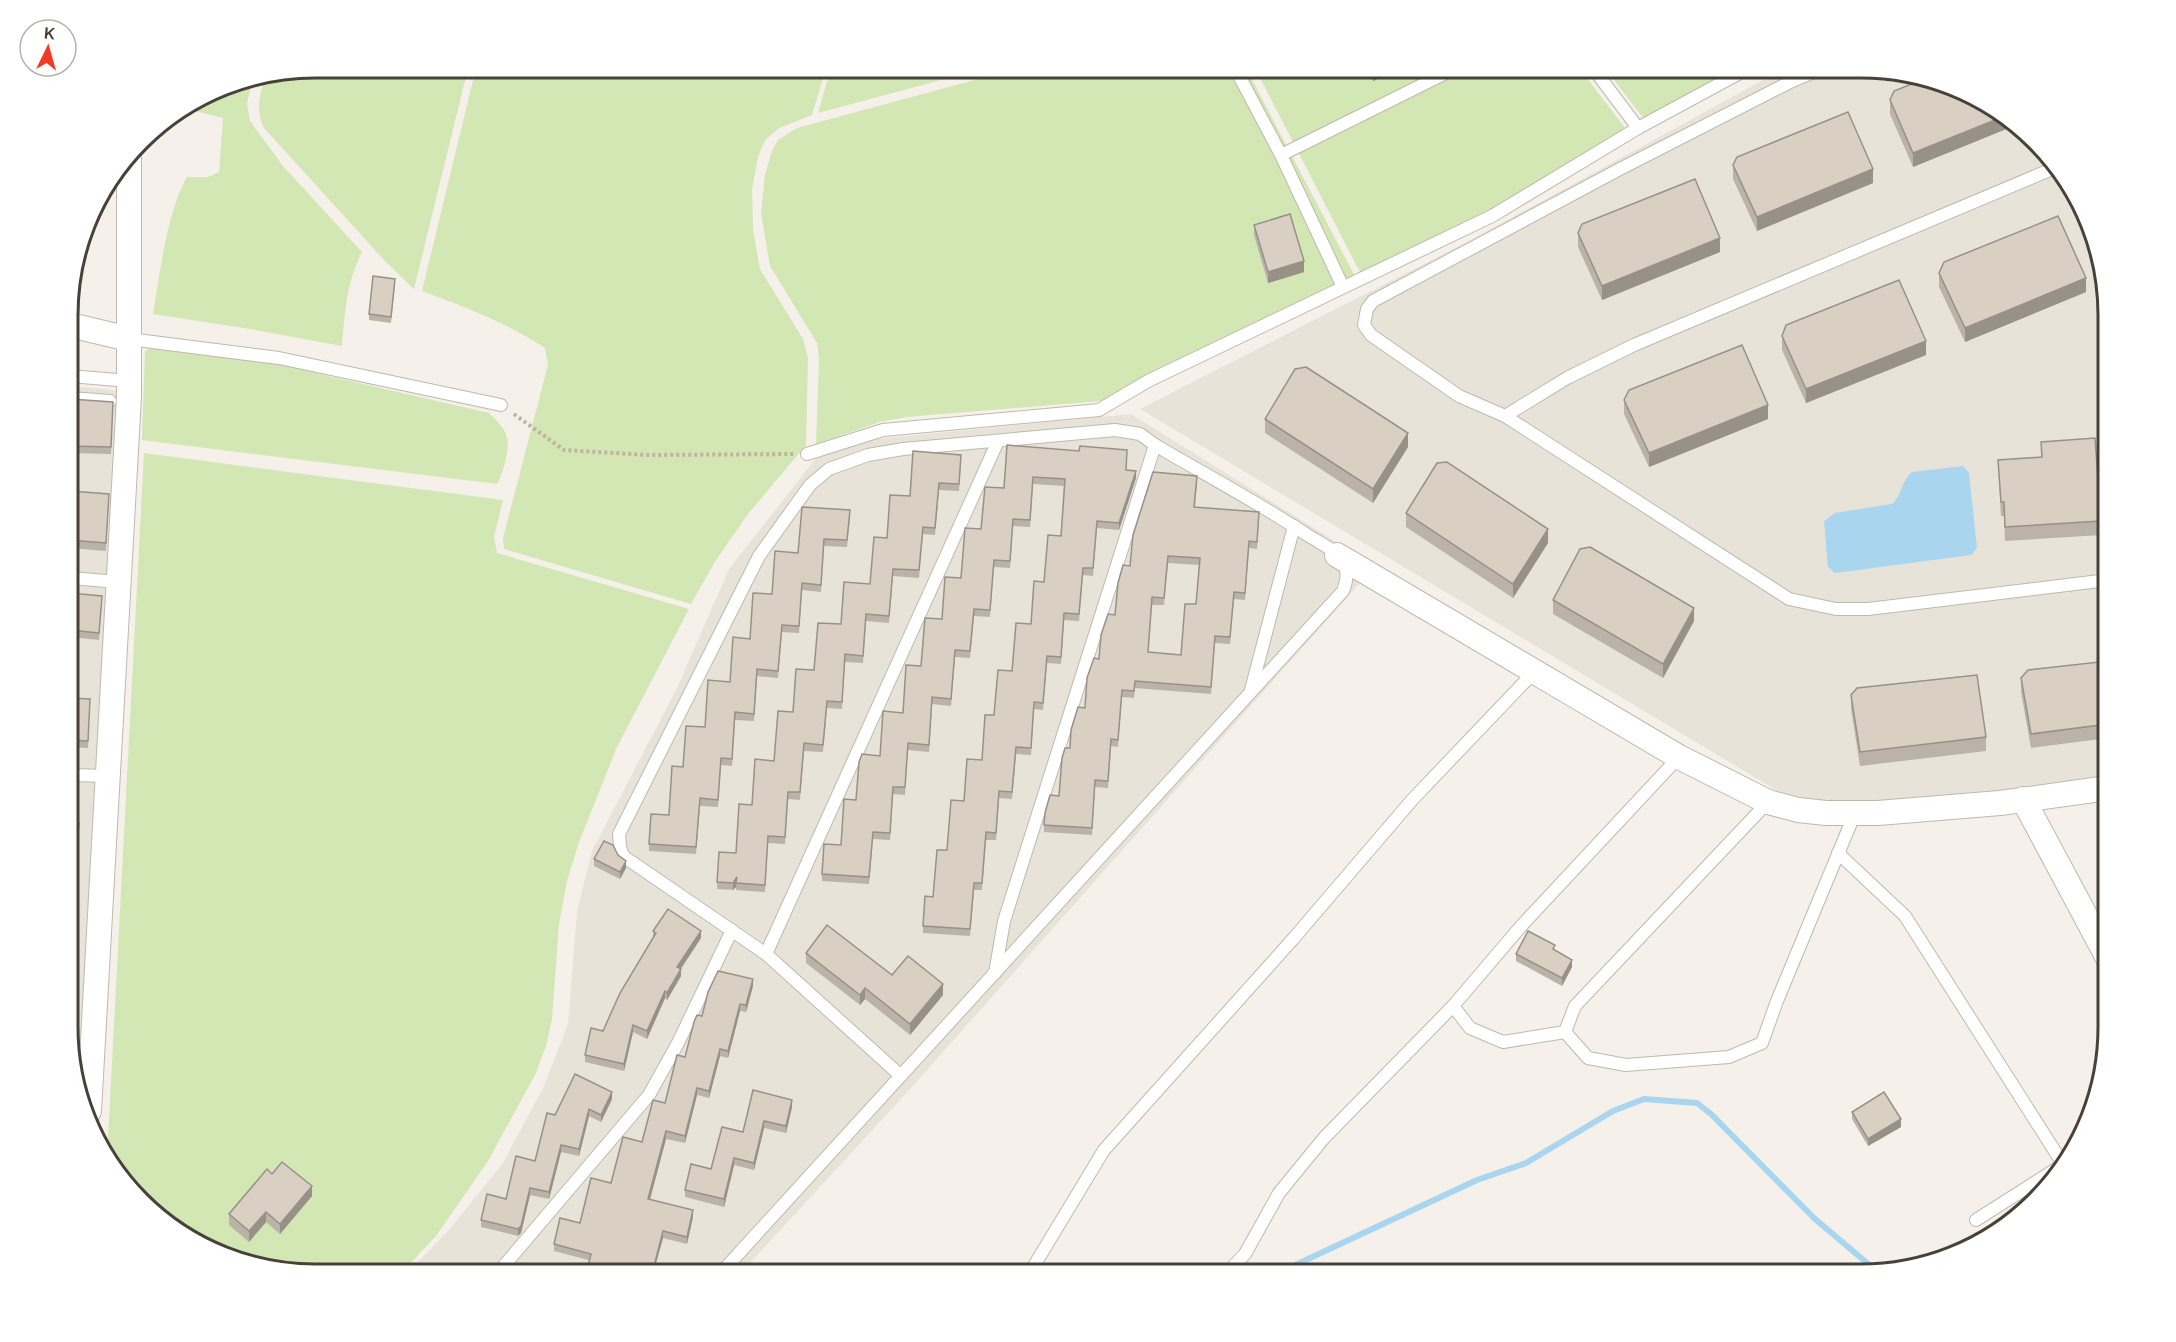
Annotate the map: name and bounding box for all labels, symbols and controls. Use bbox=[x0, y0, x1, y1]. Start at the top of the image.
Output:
north arrow bbox=[18, 18, 78, 78]
text: K bbox=[43, 24, 56, 44]

